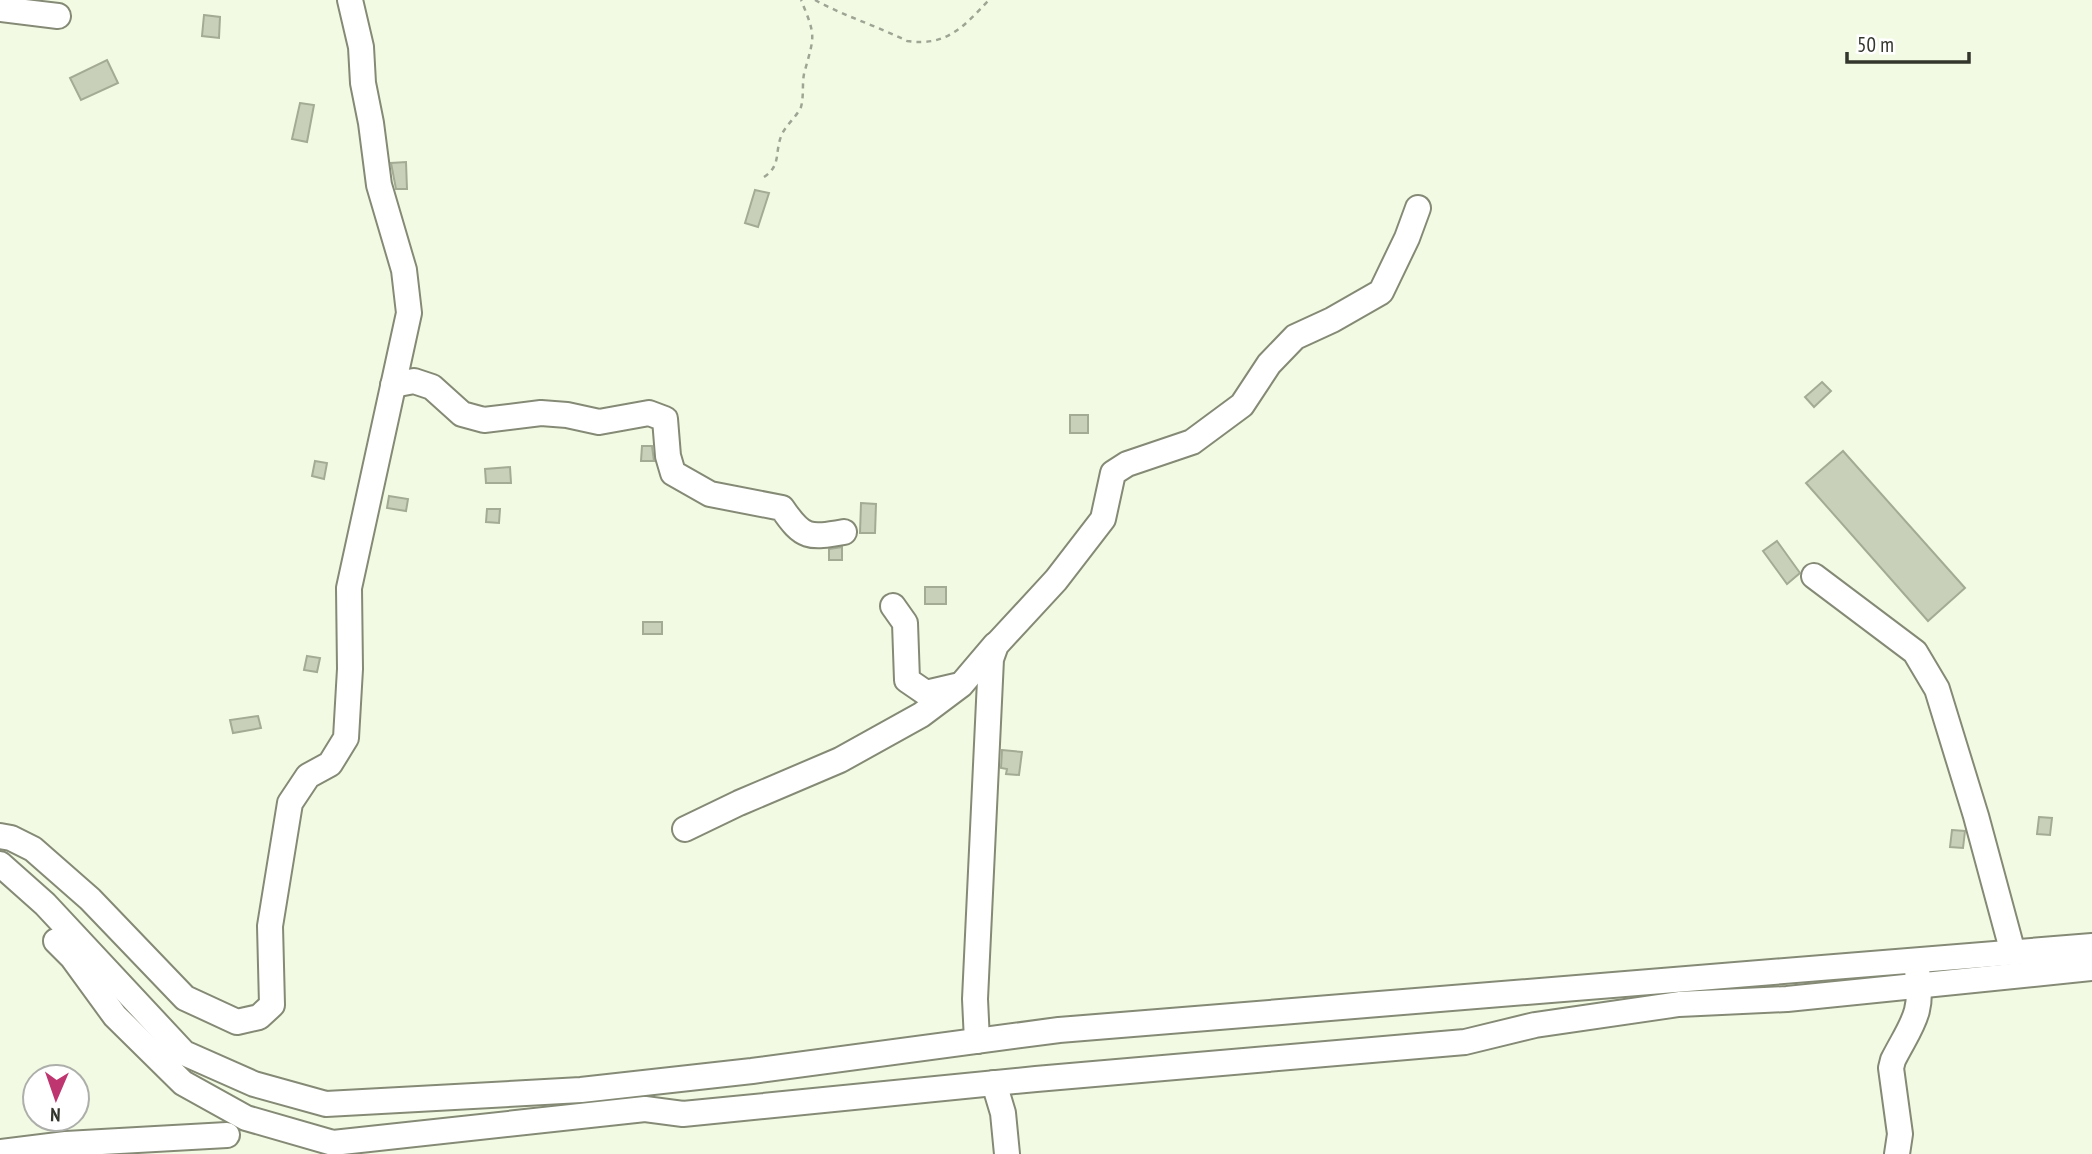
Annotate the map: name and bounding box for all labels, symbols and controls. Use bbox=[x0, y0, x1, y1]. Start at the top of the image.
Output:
scale bar bbox=[1847, 21, 1969, 65]
text: 50 m bbox=[1857, 31, 1894, 58]
north arrow bbox=[21, 1063, 91, 1133]
text: N bbox=[50, 1103, 61, 1127]

